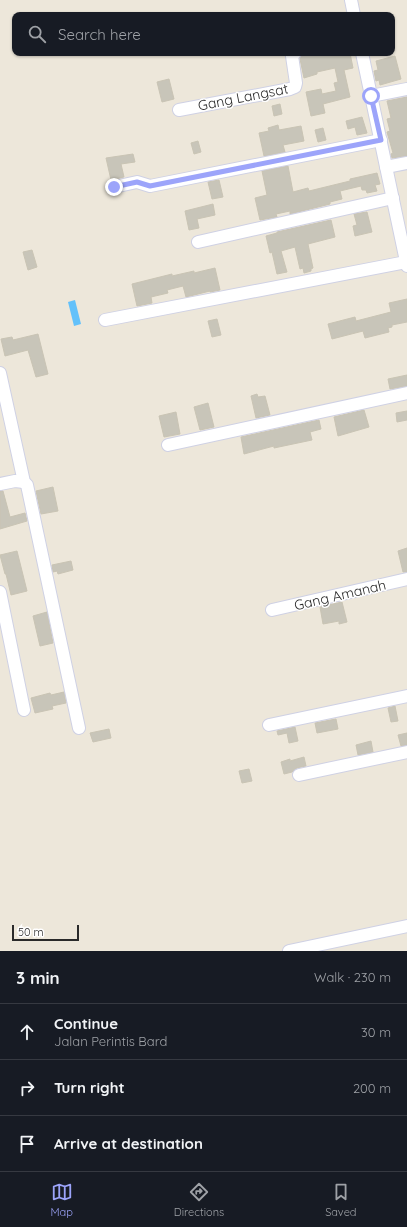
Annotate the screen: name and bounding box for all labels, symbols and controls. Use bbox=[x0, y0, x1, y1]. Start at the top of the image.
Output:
search box bbox=[12, 12, 395, 56]
icon: search bbox=[26, 23, 48, 45]
text: Search here bbox=[58, 25, 141, 44]
street label: Gang Langsat bbox=[196, 79, 290, 115]
route start bbox=[362, 87, 380, 105]
route end bbox=[105, 178, 123, 196]
street label: Gang Amanah bbox=[292, 576, 388, 614]
scale bar bbox=[12, 923, 79, 942]
text: 50 m bbox=[18, 925, 44, 939]
text: 3 min bbox=[16, 967, 60, 988]
text: Walk · 230 m bbox=[314, 969, 391, 985]
text: Continue bbox=[54, 1014, 118, 1033]
icon: ahead bbox=[16, 1021, 38, 1043]
text: 30 m bbox=[361, 1024, 391, 1040]
text: Jalan Perintis Bard bbox=[54, 1033, 167, 1049]
icon: right bbox=[16, 1077, 38, 1099]
text: Turn right bbox=[54, 1078, 125, 1097]
text: 200 m bbox=[353, 1080, 391, 1096]
icon: arrive bbox=[16, 1133, 38, 1155]
text: Arrive at destination bbox=[54, 1134, 203, 1153]
tab: Map bbox=[50, 1181, 73, 1219]
tab: Directions bbox=[174, 1181, 224, 1219]
tab: Saved bbox=[325, 1181, 357, 1219]

